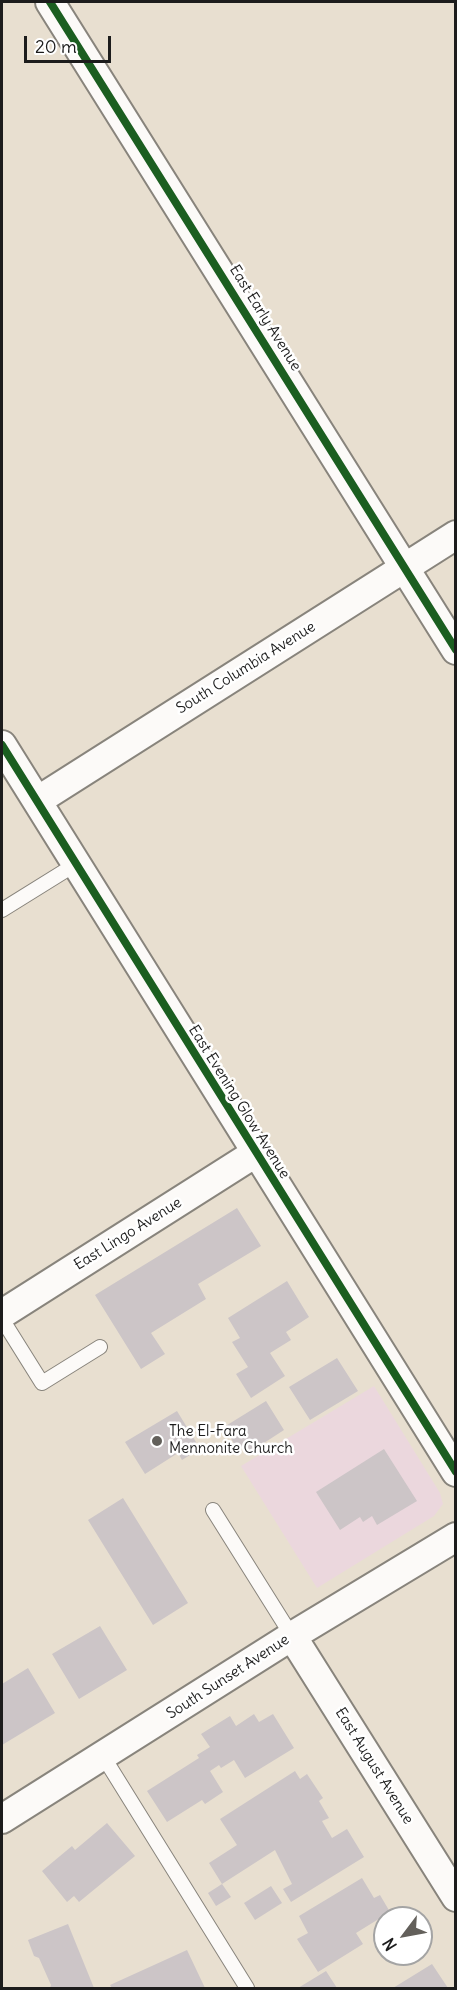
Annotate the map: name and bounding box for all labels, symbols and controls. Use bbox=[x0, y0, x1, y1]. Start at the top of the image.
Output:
scale bar bbox=[27, 24, 114, 62]
text: 20 m bbox=[35, 35, 77, 58]
street label: East Early Avenue bbox=[225, 262, 305, 374]
street label: South Columbia Avenue bbox=[173, 618, 319, 718]
street label: East Evening Glow Avenue bbox=[184, 1022, 294, 1182]
street label: East Lingo Avenue bbox=[71, 1194, 185, 1274]
place label: The El-Fara Mennonite Church bbox=[169, 1423, 293, 1458]
marker: The El-Fara Mennonite Church bbox=[150, 1434, 164, 1448]
street label: South Sunset Avenue bbox=[163, 1631, 293, 1723]
street label: East August Avenue bbox=[331, 1704, 417, 1828]
north arrow bbox=[373, 1906, 433, 1966]
text: N bbox=[378, 1934, 401, 1954]

